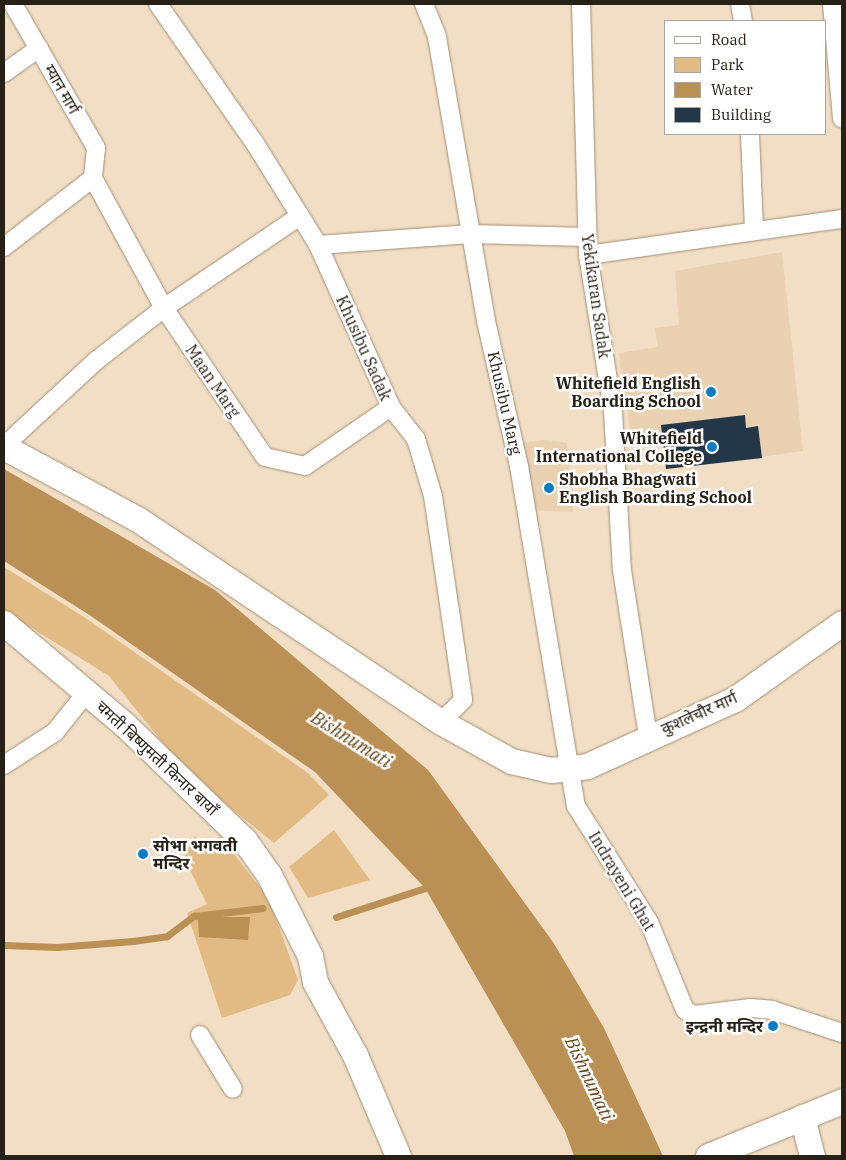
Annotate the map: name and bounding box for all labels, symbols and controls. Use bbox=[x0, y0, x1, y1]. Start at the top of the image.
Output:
legend bbox=[664, 20, 826, 135]
text: Road bbox=[711, 30, 747, 49]
text: Park bbox=[711, 55, 744, 74]
street label: म्यान मार्ग bbox=[40, 61, 84, 117]
text: Water bbox=[711, 80, 753, 99]
text: Building bbox=[711, 105, 771, 124]
street label: Yekikaran Sadak bbox=[578, 232, 614, 360]
street label: Khusibu Sadak bbox=[332, 292, 396, 404]
street label: Maan Marg bbox=[182, 341, 244, 421]
street label: Khusibu Marg bbox=[484, 349, 526, 457]
place label: Whitefield English Boarding School bbox=[556, 373, 701, 411]
marker: Whitefield English Boarding School bbox=[705, 386, 717, 398]
place label: Whitefield International College bbox=[536, 428, 702, 466]
marker: Whitefield International College bbox=[706, 441, 718, 453]
place label: Shobha Bhagwati English Boarding School bbox=[559, 469, 752, 507]
marker: Shobha Bhagwati English Boarding School bbox=[543, 482, 555, 494]
street label: कुशलेचौर मार्ग bbox=[658, 688, 740, 738]
street label: चमती बिष्णुमती किनार बायाँ bbox=[92, 697, 222, 819]
water label: Bishnumati bbox=[307, 707, 395, 773]
street label: Indrayeni Ghat bbox=[585, 828, 659, 934]
place label: सोभा भगवती मन्दिर bbox=[153, 835, 237, 873]
marker: सोभा भगवती मन्दिर bbox=[137, 848, 149, 860]
place label: इन्द्रनी मन्दिर bbox=[686, 1016, 763, 1036]
marker: इन्द्रनी मन्दिर bbox=[767, 1020, 779, 1032]
water label: Bishnumati bbox=[560, 1034, 618, 1124]

